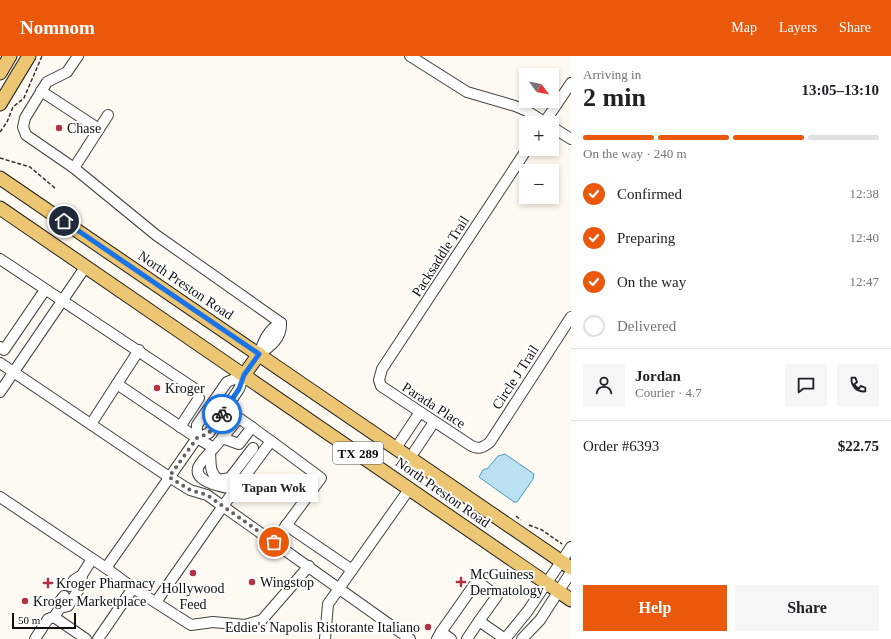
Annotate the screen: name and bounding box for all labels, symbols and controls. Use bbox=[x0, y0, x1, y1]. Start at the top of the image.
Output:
text: Nomnom bbox=[20, 17, 95, 38]
text: Map bbox=[731, 20, 757, 35]
text: Layers bbox=[779, 20, 817, 35]
text: Share bbox=[839, 20, 871, 35]
text: Arriving in bbox=[583, 67, 641, 82]
north arrow bbox=[519, 68, 559, 108]
map controls bbox=[519, 68, 559, 204]
text: 13:05–13:10 bbox=[802, 82, 879, 98]
text: 2 min bbox=[583, 83, 646, 112]
button: + bbox=[519, 116, 559, 156]
place label: Chase bbox=[67, 121, 101, 136]
marker: Chase bbox=[54, 123, 64, 133]
text: On the way · 240 m bbox=[583, 146, 687, 161]
button: − bbox=[519, 164, 559, 204]
icon: check bbox=[583, 183, 605, 205]
text: Confirmed bbox=[617, 186, 682, 202]
text: 12:38 bbox=[849, 186, 879, 201]
pin bbox=[47, 204, 81, 238]
icon: home bbox=[53, 210, 75, 232]
street label: Packsaddle Trail bbox=[409, 213, 472, 299]
icon: check bbox=[583, 227, 605, 249]
text: Preparing bbox=[617, 230, 675, 246]
text: 12:40 bbox=[849, 230, 879, 245]
street label: North Preston Road bbox=[135, 248, 236, 323]
icon: check bbox=[583, 271, 605, 293]
text: On the way bbox=[617, 274, 686, 290]
text: 12:47 bbox=[849, 274, 879, 289]
text: Delivered bbox=[617, 318, 676, 334]
street label: Circle J Trail bbox=[489, 342, 542, 412]
button: person bbox=[583, 364, 625, 406]
button: chat bbox=[785, 364, 827, 406]
button: phone bbox=[837, 364, 879, 406]
text: Jordan bbox=[635, 368, 681, 384]
street label: Parada Place bbox=[399, 380, 468, 431]
place label: Kroger bbox=[165, 381, 205, 396]
marker: Kroger bbox=[152, 383, 162, 393]
text: Courier · 4.7 bbox=[635, 385, 702, 400]
courier bbox=[202, 394, 242, 434]
icon: bike bbox=[211, 403, 233, 425]
text: Order #6393 bbox=[583, 438, 659, 454]
text: $22.75 bbox=[838, 438, 879, 454]
road number: TX 289 bbox=[333, 442, 383, 464]
street label: North Preston Road bbox=[393, 454, 493, 530]
callout: Tapan Wok bbox=[230, 474, 318, 502]
text: Tapan Wok bbox=[242, 480, 306, 495]
pin bbox=[257, 525, 291, 559]
icon: bag bbox=[263, 531, 285, 553]
place label: McGuiness Dermatology bbox=[470, 567, 544, 598]
marker: Hollywood Feed bbox=[188, 568, 198, 578]
place label: Wingstop bbox=[260, 575, 314, 590]
place label: Kroger Pharmacy bbox=[56, 576, 155, 591]
marker: McGuiness Dermatology bbox=[455, 576, 467, 588]
marker: Wingstop bbox=[247, 577, 257, 587]
marker: Kroger Pharmacy bbox=[43, 578, 53, 588]
place label: Hollywood Feed bbox=[162, 581, 225, 612]
button: Help bbox=[583, 585, 727, 631]
button: Share bbox=[735, 585, 879, 631]
place label: Kroger Marketplace bbox=[33, 594, 146, 609]
marker: Kroger Marketplace bbox=[20, 596, 30, 606]
scale bar bbox=[12, 611, 76, 630]
text: 50 m bbox=[18, 614, 40, 626]
place label: Eddie's Napolis Ristorante Italiano bbox=[225, 620, 420, 635]
marker: Eddie's Napolis Ristorante Italiano bbox=[423, 622, 433, 632]

